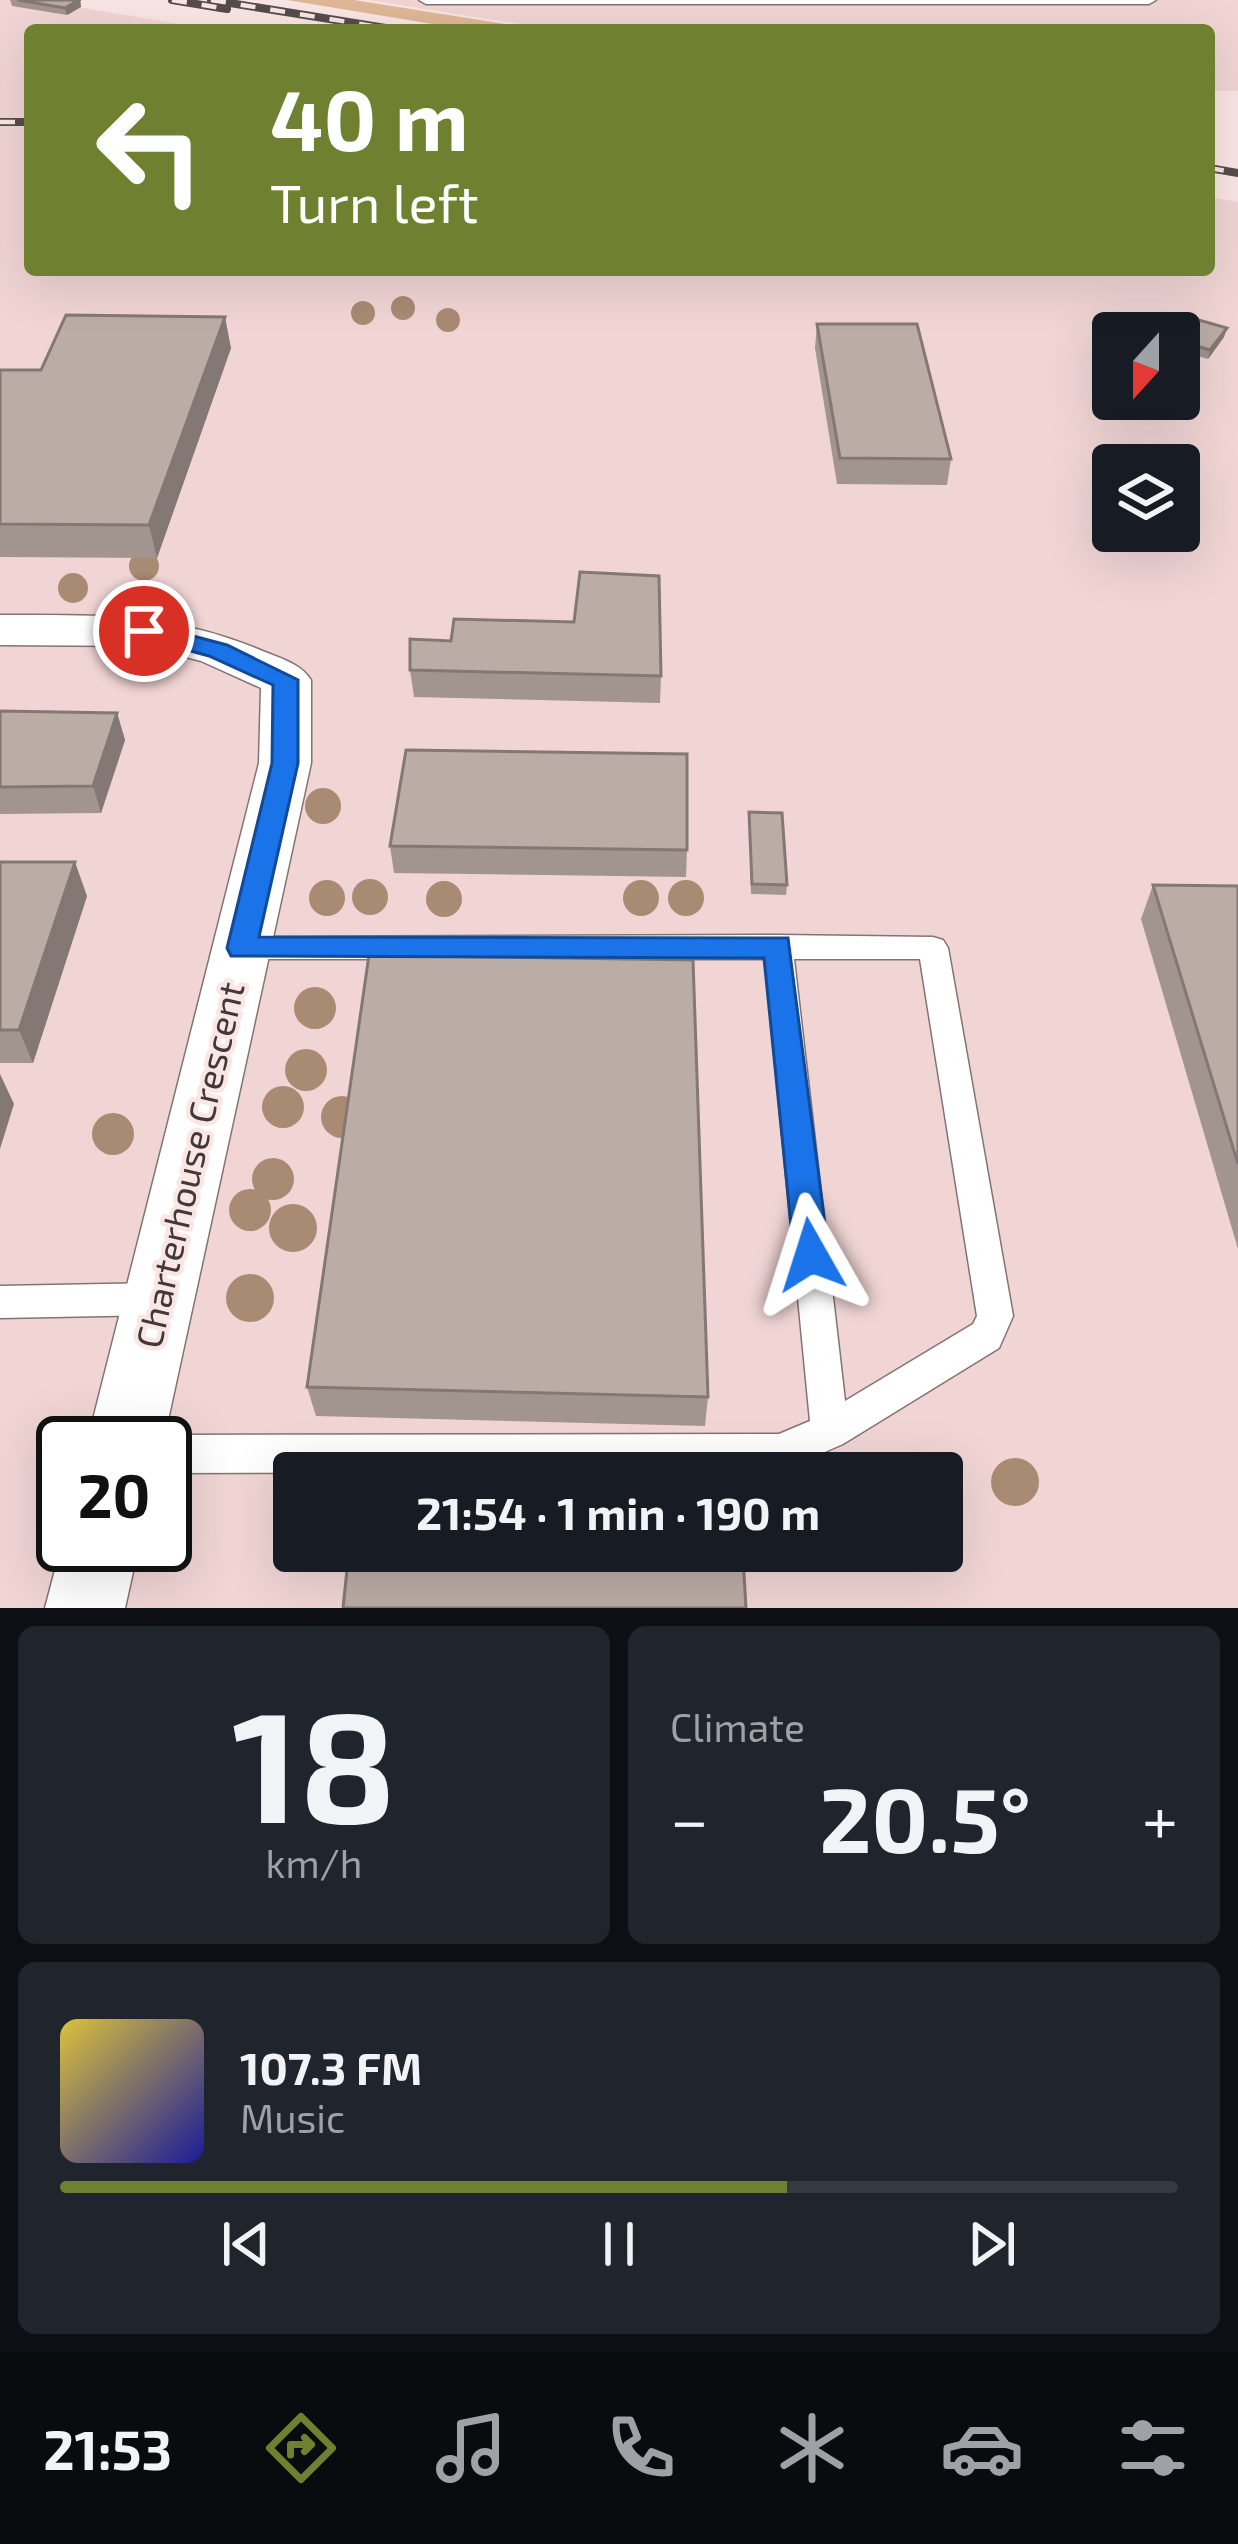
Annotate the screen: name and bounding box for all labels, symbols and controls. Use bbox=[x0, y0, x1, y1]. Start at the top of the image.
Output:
text: 40 m bbox=[270, 67, 469, 168]
icon: left bbox=[72, 72, 228, 228]
text: Turn left bbox=[270, 169, 479, 234]
north arrow bbox=[1092, 312, 1200, 420]
map controls bbox=[1092, 312, 1200, 552]
button: layers bbox=[1092, 444, 1200, 552]
pin bbox=[93, 580, 195, 682]
icon: arrive bbox=[111, 598, 177, 664]
street label: Charterhouse Crescent bbox=[126, 978, 252, 1352]
position arrow bbox=[748, 1192, 874, 1318]
speed limit sign: 20 bbox=[36, 1416, 192, 1572]
text: 21:54 · 1 min · 190 m bbox=[416, 1485, 820, 1539]
text: 18 bbox=[232, 1667, 396, 1854]
text: Climate bbox=[670, 1703, 805, 1750]
text: 20.5° bbox=[819, 1763, 1031, 1871]
text: − bbox=[670, 1778, 709, 1857]
text: + bbox=[1142, 1778, 1178, 1857]
text: km/h bbox=[266, 1839, 362, 1886]
text: 107.3 FM bbox=[240, 2040, 422, 2094]
text: Music bbox=[240, 2094, 345, 2141]
icon: previous bbox=[213, 2211, 279, 2277]
icon: pause bbox=[586, 2211, 652, 2277]
icon: next bbox=[959, 2211, 1025, 2277]
icon: directions bbox=[259, 2406, 343, 2490]
icon: music bbox=[429, 2406, 513, 2490]
icon: phone bbox=[599, 2406, 683, 2490]
icon: climate bbox=[770, 2406, 854, 2490]
icon: car bbox=[940, 2406, 1024, 2490]
icon: filters bbox=[1111, 2406, 1195, 2490]
text: 21:53 bbox=[43, 2416, 172, 2481]

